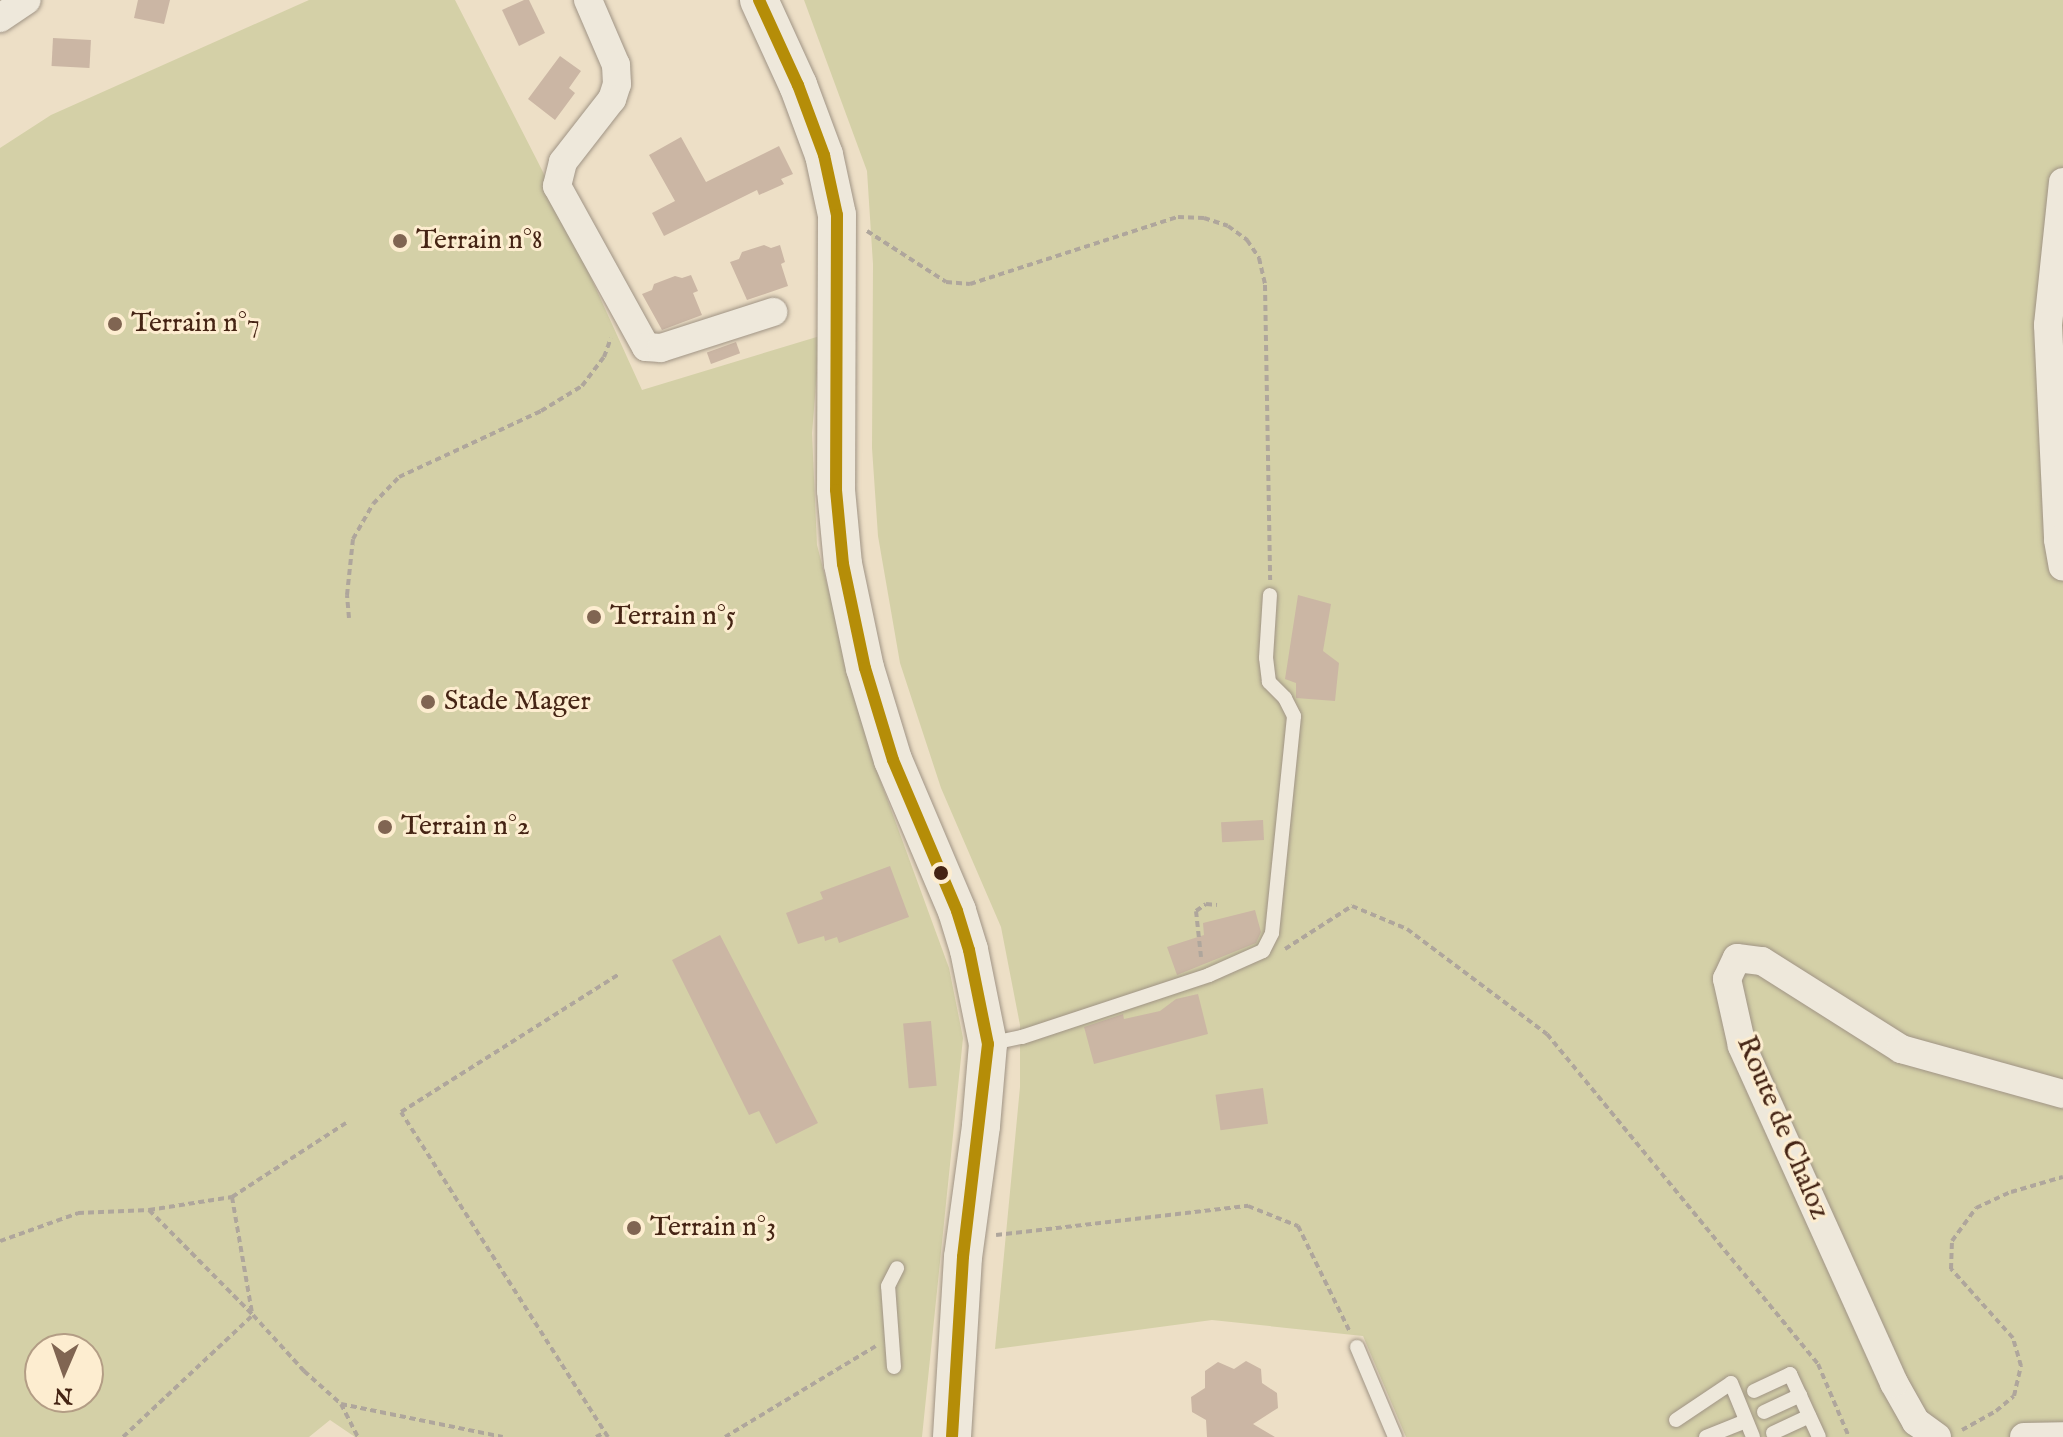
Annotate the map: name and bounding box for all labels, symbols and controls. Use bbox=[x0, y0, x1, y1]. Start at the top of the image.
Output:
place label: Terrain n°8 bbox=[416, 224, 543, 258]
marker: Terrain n°8 bbox=[391, 232, 409, 250]
place label: Terrain n°7 bbox=[131, 307, 260, 341]
marker: Terrain n°7 bbox=[106, 315, 124, 333]
place label: Terrain n°5 bbox=[610, 600, 736, 634]
marker: Terrain n°5 bbox=[585, 608, 603, 626]
place label: Stade Mager bbox=[444, 685, 591, 719]
marker: Stade Mager bbox=[419, 693, 437, 711]
place label: Terrain n°2 bbox=[401, 810, 530, 844]
marker: Terrain n°2 bbox=[376, 818, 394, 836]
unlabelled marker bbox=[933, 865, 949, 881]
street label: Route de Chaloz bbox=[1728, 1031, 1836, 1225]
place label: Terrain n°3 bbox=[650, 1211, 776, 1245]
marker: Terrain n°3 bbox=[625, 1219, 643, 1237]
north arrow bbox=[24, 1333, 104, 1413]
text: N bbox=[53, 1381, 73, 1409]

